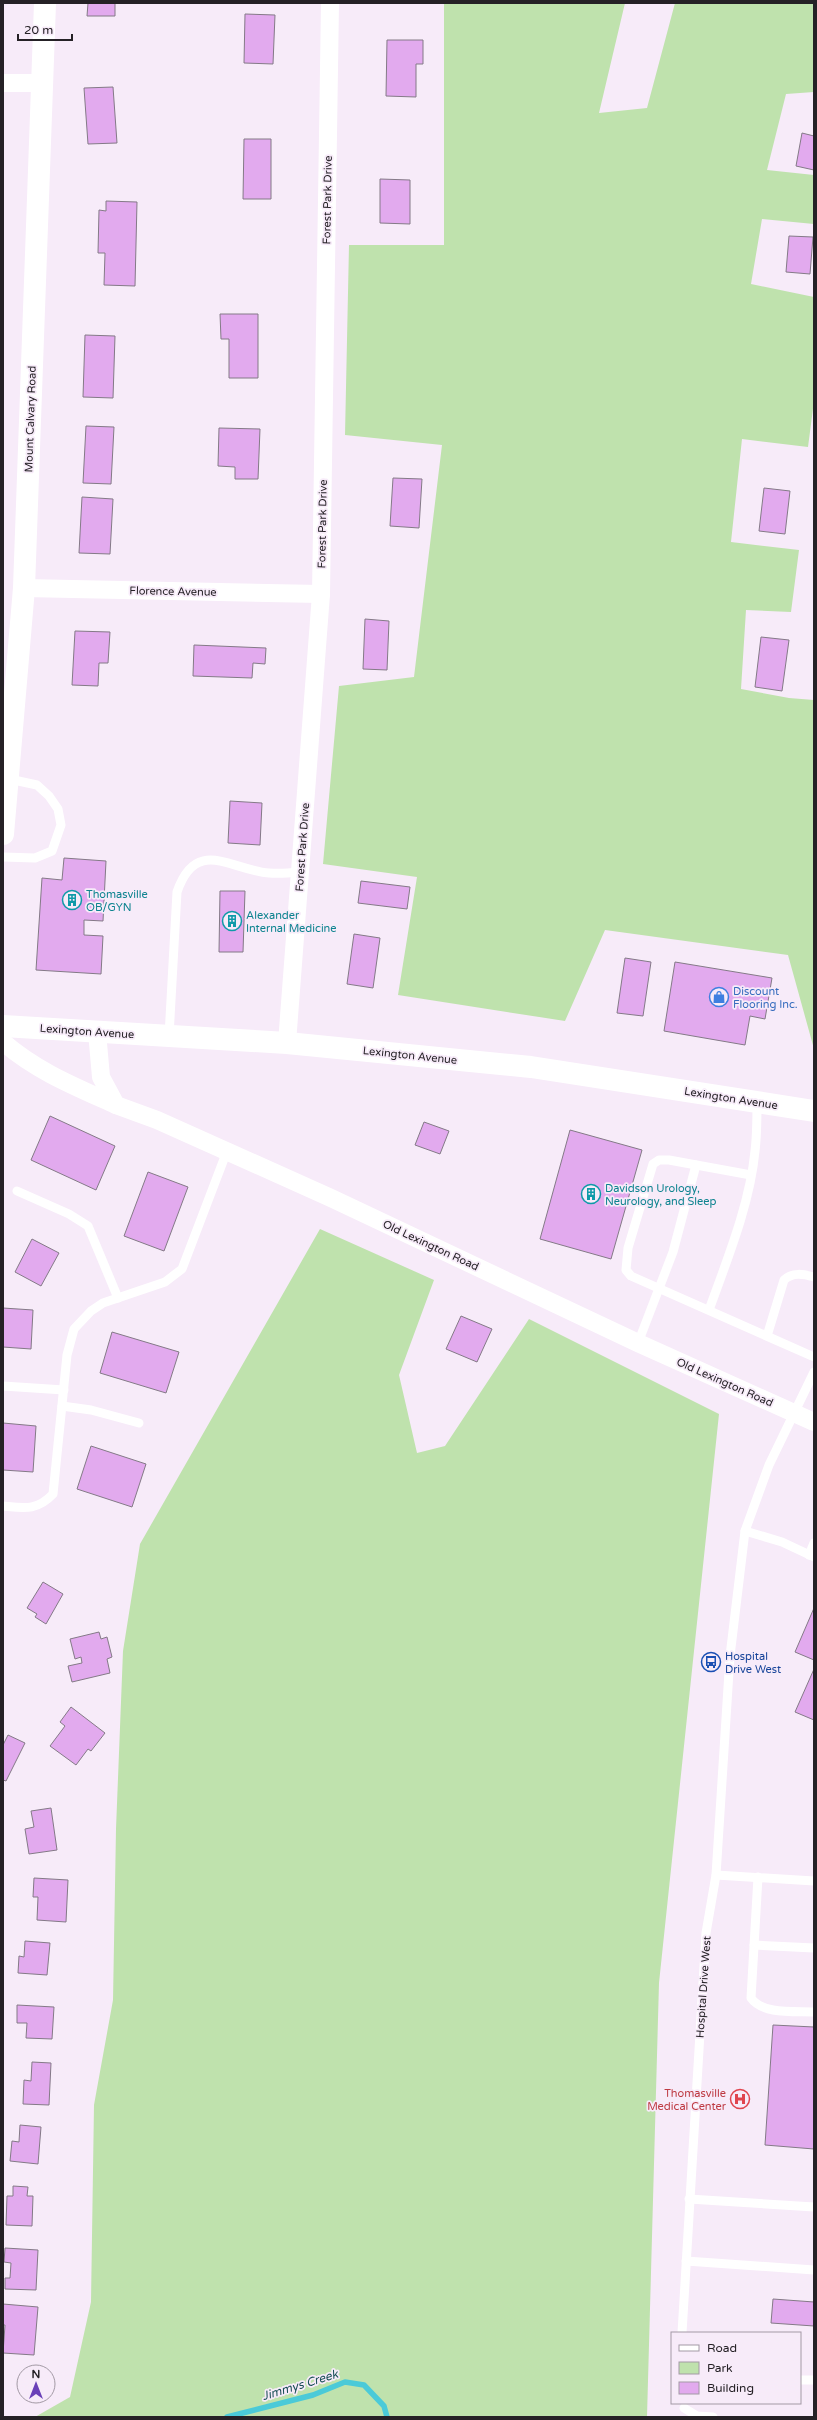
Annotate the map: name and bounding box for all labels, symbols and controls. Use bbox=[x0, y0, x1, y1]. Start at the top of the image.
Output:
scale bar bbox=[18, 16, 72, 42]
text: 20 m bbox=[24, 23, 53, 37]
street label: Forest Park Drive bbox=[320, 155, 335, 245]
street label: Mount Calvary Road bbox=[22, 365, 39, 473]
street label: Forest Park Drive bbox=[315, 479, 330, 569]
street label: Florence Avenue bbox=[129, 584, 217, 599]
street label: Forest Park Drive bbox=[293, 802, 312, 892]
place label: Thomasville OB/GYN bbox=[86, 888, 148, 914]
building icon: Thomasville OB/GYN bbox=[61, 889, 83, 911]
place label: Alexander Internal Medicine bbox=[246, 909, 337, 935]
building icon: Alexander Internal Medicine bbox=[221, 910, 243, 932]
place label: Discount Flooring Inc. bbox=[733, 985, 798, 1011]
shop icon: Discount Flooring Inc. bbox=[708, 986, 730, 1008]
street label: Lexington Avenue bbox=[39, 1022, 135, 1041]
street label: Lexington Avenue bbox=[362, 1044, 458, 1067]
street label: Lexington Avenue bbox=[683, 1085, 779, 1112]
place label: Davidson Urology, Neurology, and Sleep bbox=[605, 1182, 716, 1208]
building icon: Davidson Urology, Neurology, and Sleep bbox=[580, 1183, 602, 1205]
street label: Old Lexington Road bbox=[381, 1218, 481, 1273]
street label: Old Lexington Road bbox=[675, 1355, 775, 1410]
place label: Hospital Drive West bbox=[725, 1650, 781, 1676]
bus stop icon: Hospital Drive West bbox=[700, 1651, 722, 1673]
street label: Hospital Drive West bbox=[693, 1936, 714, 2038]
place label: Thomasville Medical Center bbox=[647, 2087, 727, 2113]
hospital icon: Thomasville Medical Center bbox=[729, 2088, 751, 2110]
legend bbox=[671, 2332, 801, 2404]
text: Road bbox=[707, 2341, 737, 2355]
text: Park bbox=[707, 2361, 733, 2375]
north arrow bbox=[16, 2364, 56, 2404]
water label: Jimmys Creek bbox=[260, 2366, 341, 2403]
text: N bbox=[32, 2368, 40, 2381]
text: Building bbox=[707, 2381, 754, 2395]

